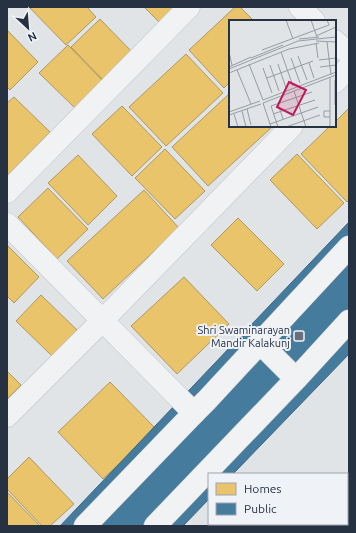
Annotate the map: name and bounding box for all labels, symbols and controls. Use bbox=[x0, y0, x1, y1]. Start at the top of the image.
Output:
north arrow bbox=[8, 8, 48, 48]
inset map bbox=[229, 20, 336, 127]
text: N bbox=[26, 30, 39, 44]
place label: Shri Swaminarayan Mandir Kalakunj bbox=[198, 324, 290, 349]
marker: Shri Swaminarayan Mandir Kalakunj bbox=[293, 330, 305, 342]
legend bbox=[208, 473, 348, 525]
text: Homes bbox=[244, 482, 282, 495]
text: Public bbox=[244, 502, 277, 515]

